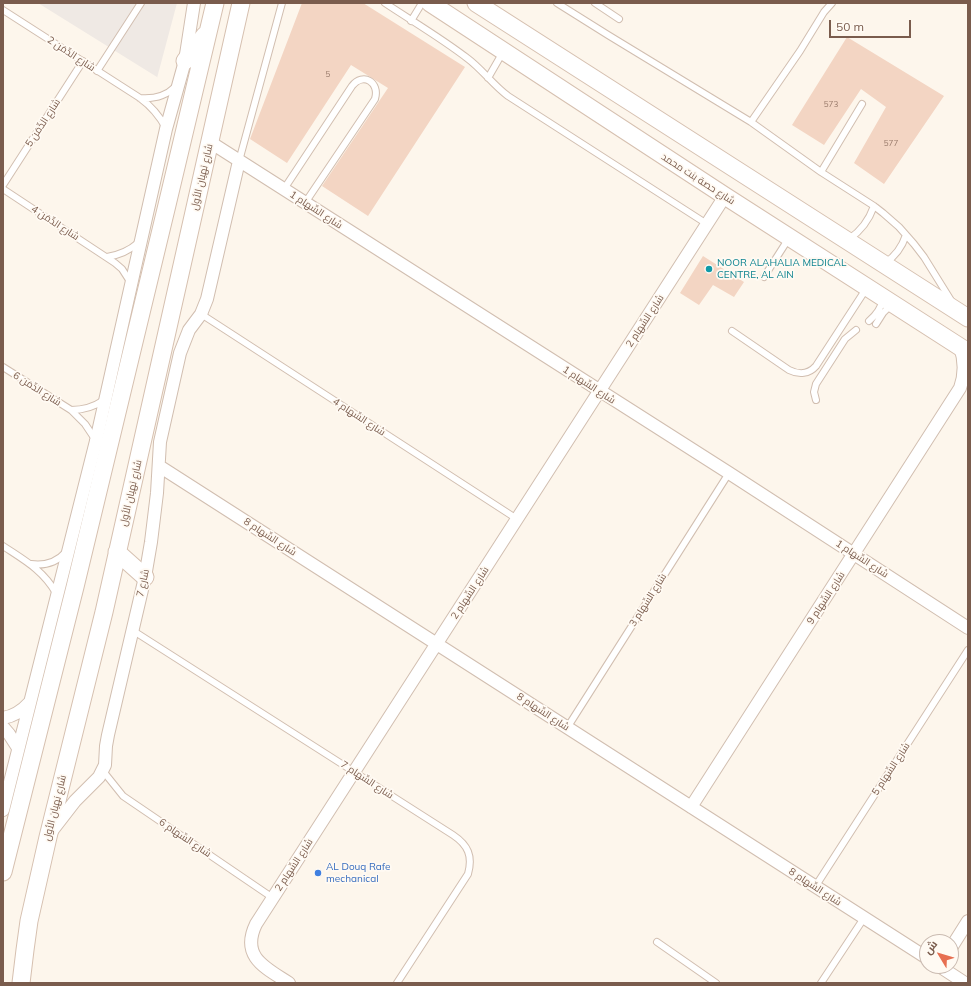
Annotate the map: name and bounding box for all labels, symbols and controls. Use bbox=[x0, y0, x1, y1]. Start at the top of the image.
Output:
scale bar bbox=[831, 12, 913, 38]
text: 50 m bbox=[836, 19, 864, 34]
street label: شارع الدِّمَن 2 bbox=[45, 34, 97, 74]
house number: 5 bbox=[326, 70, 330, 80]
street label: شارع الدِّمَن 5 bbox=[23, 97, 63, 149]
house number: 573 bbox=[824, 100, 838, 110]
house number: 577 bbox=[884, 139, 898, 149]
street label: شارع نهيان الأول bbox=[189, 143, 215, 211]
street label: شارع حصة بنت محمد bbox=[659, 151, 737, 207]
street label: شارع السِّهام 1 bbox=[287, 189, 345, 231]
street label: شارع الدِّمَن 4 bbox=[29, 203, 81, 243]
place label: NOOR ALAHALIA MEDICAL CENTRE, AL AIN bbox=[717, 257, 846, 280]
marker: NOOR ALAHALIA MEDICAL CENTRE, AL AIN bbox=[704, 264, 714, 274]
street label: شارع السِّهام 2 bbox=[624, 292, 666, 350]
street label: شارع السِّهام 1 bbox=[560, 364, 618, 406]
street label: شارع الدِّمَن 6 bbox=[11, 369, 63, 409]
street label: شارع السِّهام 4 bbox=[330, 396, 388, 438]
street label: شارع نهيان الأول bbox=[118, 459, 144, 527]
street label: شارع السِّهام 8 bbox=[241, 516, 299, 558]
street label: شارع السِّهام 1 bbox=[833, 538, 891, 580]
street label: شارع السِّهام 2 bbox=[449, 564, 491, 622]
street label: شارع 7 bbox=[134, 568, 152, 598]
street label: شارع السِّهام 9 bbox=[805, 569, 847, 627]
street label: شارع السِّهام 3 bbox=[627, 571, 669, 629]
street label: شارع السِّهام 8 bbox=[514, 691, 572, 733]
street label: شارع السِّهام 5 bbox=[870, 740, 912, 798]
street label: شارع السِّهام 7 bbox=[338, 759, 396, 801]
street label: شارع نهيان الأول bbox=[41, 774, 69, 842]
street label: شارع السِّهام 6 bbox=[157, 816, 213, 860]
street label: شارع السِّهام 2 bbox=[273, 836, 315, 894]
place label: AL Douq Rafe mechanical bbox=[326, 861, 391, 884]
street label: شارع السِّهام 8 bbox=[786, 866, 844, 908]
marker: AL Douq Rafe mechanical bbox=[313, 868, 323, 878]
north arrow bbox=[919, 934, 959, 974]
text: ش bbox=[920, 937, 940, 957]

